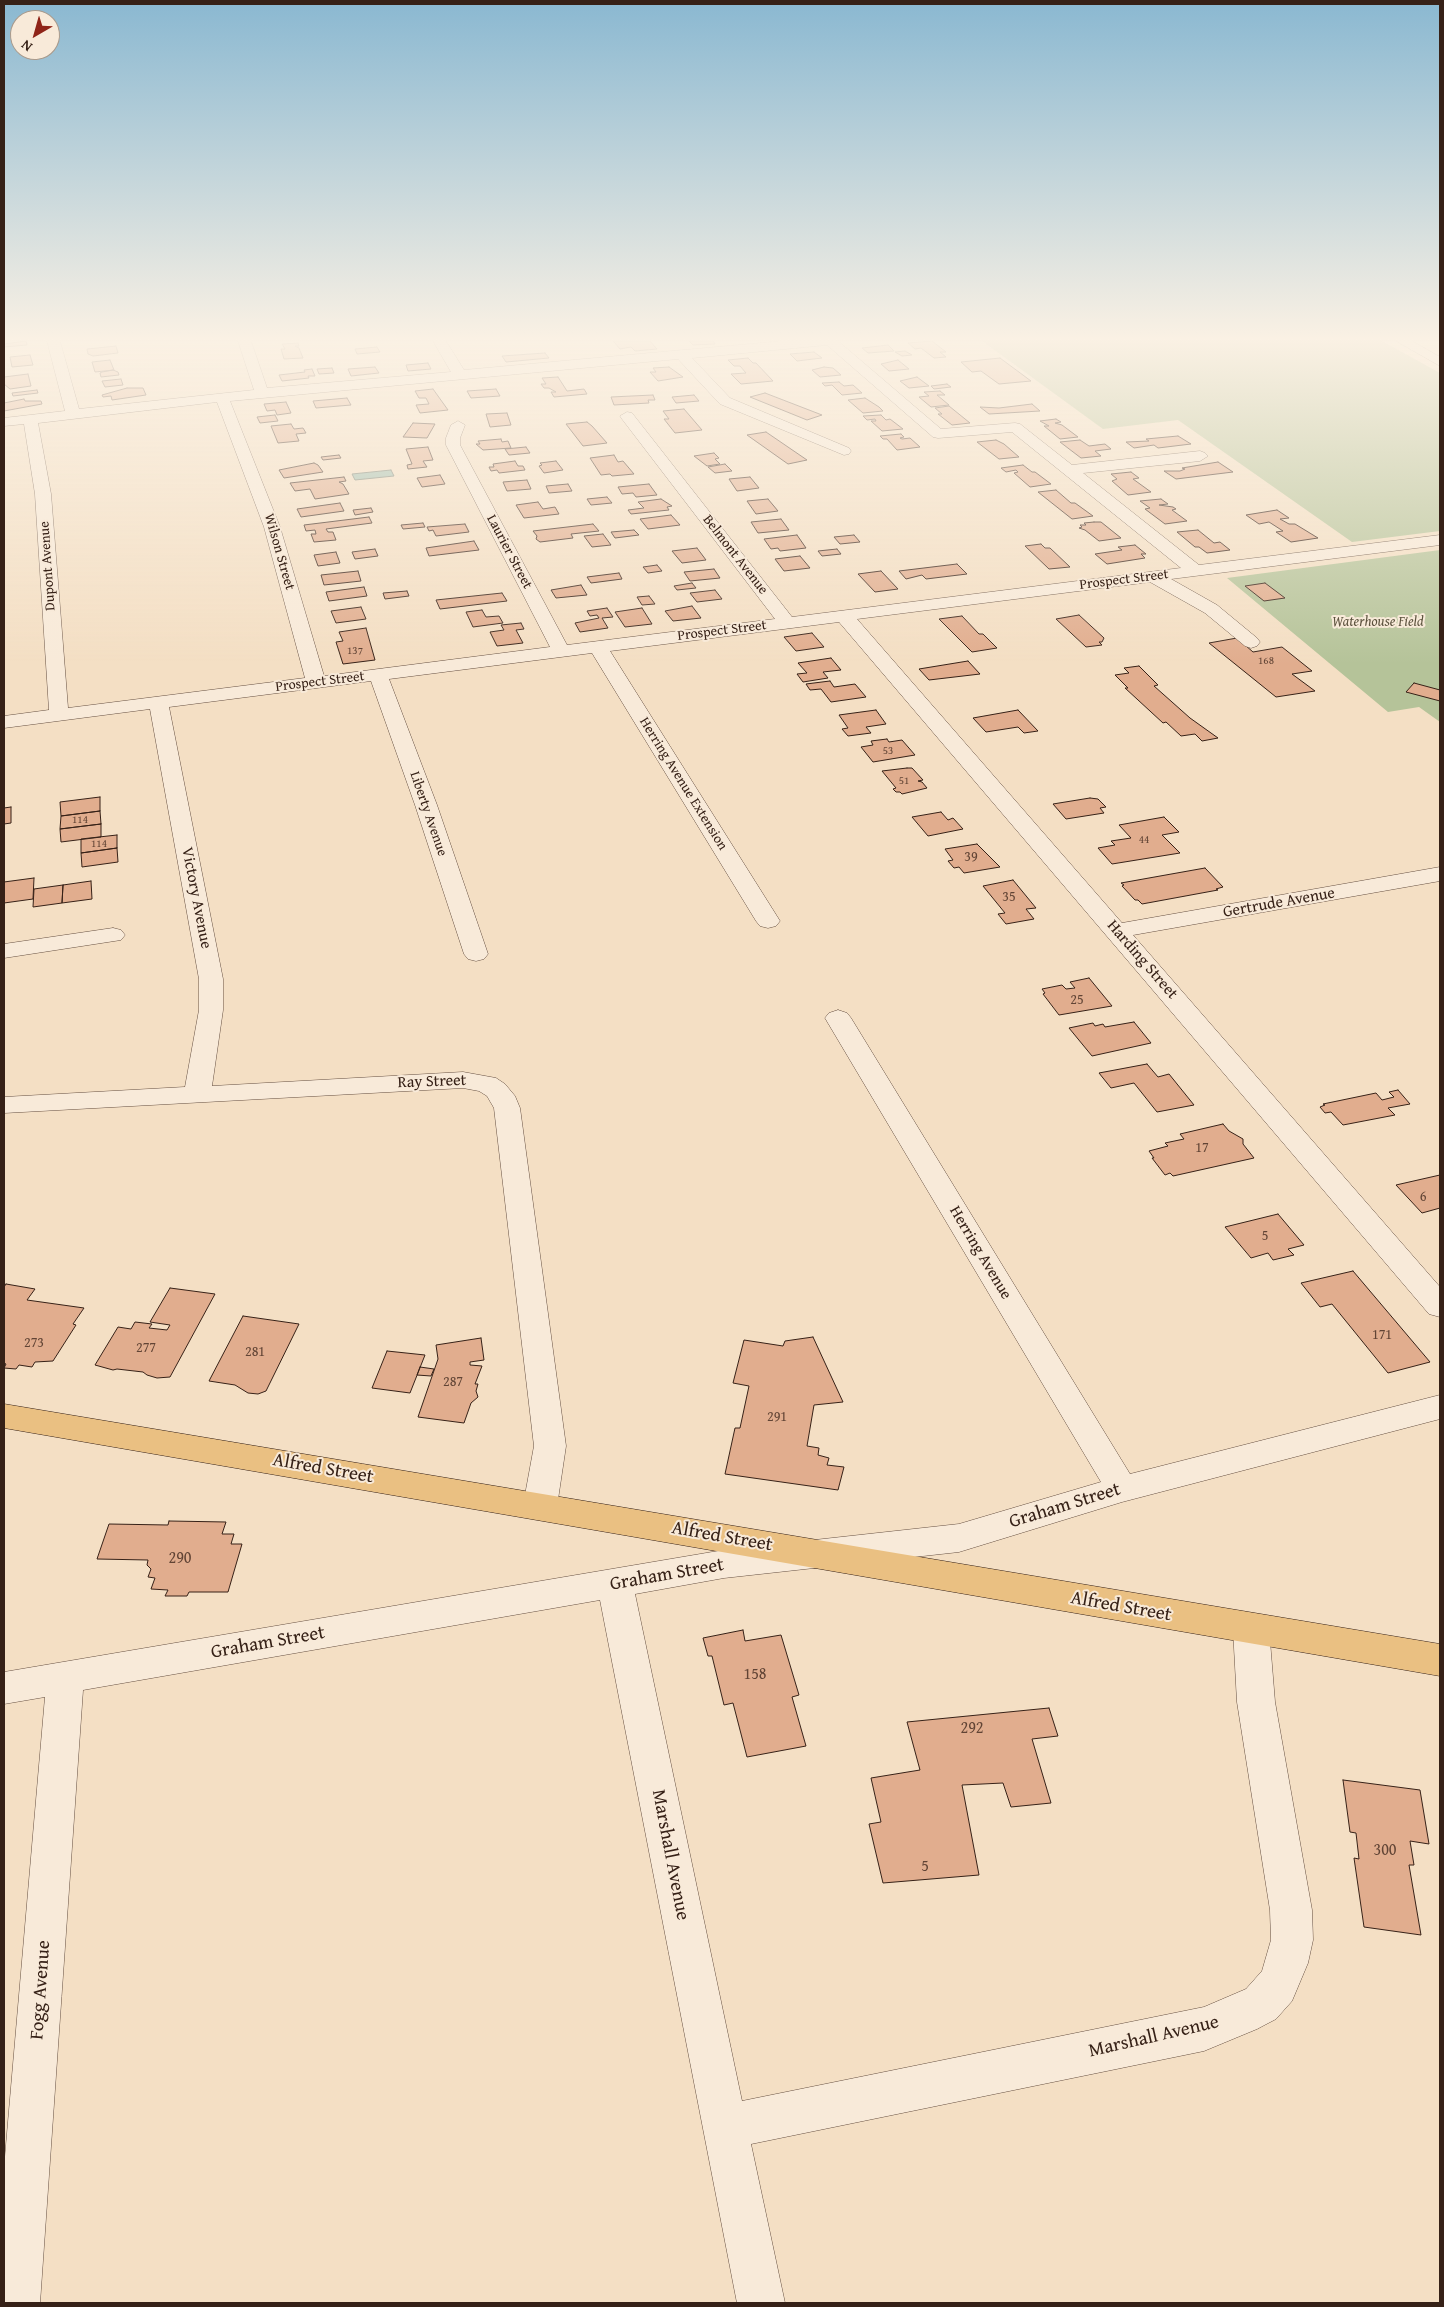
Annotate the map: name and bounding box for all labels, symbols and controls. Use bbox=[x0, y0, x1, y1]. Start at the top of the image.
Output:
north arrow bbox=[10, 10, 60, 60]
text: N bbox=[17, 35, 36, 57]
street label: Wilson Street bbox=[260, 512, 298, 592]
street label: Laurier Street bbox=[482, 512, 536, 592]
street label: Belmont Avenue bbox=[699, 512, 771, 598]
street label: Dupont Avenue bbox=[36, 521, 60, 611]
street label: Prospect Street bbox=[1079, 566, 1169, 594]
park label: Waterhouse Field bbox=[1332, 614, 1424, 630]
street label: Prospect Street bbox=[677, 617, 767, 645]
house number: 137 bbox=[347, 644, 363, 658]
house number: 168 bbox=[1258, 654, 1274, 668]
street label: Prospect Street bbox=[275, 668, 365, 696]
street label: Herring Avenue Extension bbox=[635, 714, 731, 854]
house number: 53 bbox=[883, 744, 893, 758]
street label: Liberty Avenue bbox=[406, 769, 450, 859]
house number: 51 bbox=[899, 774, 909, 788]
house number: 114 bbox=[72, 813, 88, 827]
house number: 44 bbox=[1139, 833, 1149, 847]
house number: 114 bbox=[91, 837, 107, 851]
street label: Victory Avenue bbox=[177, 846, 215, 950]
house number: 39 bbox=[964, 849, 978, 865]
street label: Gertrude Avenue bbox=[1222, 884, 1336, 922]
house number: 35 bbox=[1002, 889, 1016, 905]
street label: Harding Street bbox=[1102, 916, 1182, 1004]
house number: 25 bbox=[1070, 992, 1084, 1008]
street label: Ray Street bbox=[397, 1071, 467, 1093]
house number: 17 bbox=[1195, 1140, 1209, 1156]
house number: 6 bbox=[1420, 1189, 1426, 1205]
street label: Herring Avenue bbox=[945, 1203, 1015, 1303]
house number: 5 bbox=[1262, 1228, 1268, 1244]
house number: 171 bbox=[1372, 1327, 1392, 1343]
house number: 273 bbox=[24, 1335, 44, 1351]
house number: 277 bbox=[136, 1340, 156, 1356]
house number: 281 bbox=[245, 1344, 265, 1360]
house number: 287 bbox=[443, 1374, 463, 1390]
house number: 291 bbox=[767, 1409, 787, 1425]
street label: Alfred Street bbox=[271, 1449, 375, 1489]
street label: Graham Street bbox=[1007, 1478, 1123, 1534]
street label: Alfred Street bbox=[670, 1517, 774, 1557]
house number: 290 bbox=[168, 1549, 192, 1569]
street label: Graham Street bbox=[608, 1554, 726, 1596]
street label: Alfred Street bbox=[1069, 1587, 1173, 1627]
street label: Graham Street bbox=[209, 1622, 327, 1664]
house number: 158 bbox=[743, 1665, 767, 1685]
house number: 292 bbox=[960, 1719, 984, 1739]
street label: Marshall Avenue bbox=[646, 1788, 694, 1922]
house number: 300 bbox=[1373, 1841, 1397, 1861]
house number: 5 bbox=[921, 1857, 929, 1877]
street label: Fogg Avenue bbox=[26, 1939, 56, 2041]
street label: Marshall Avenue bbox=[1087, 2011, 1221, 2063]

